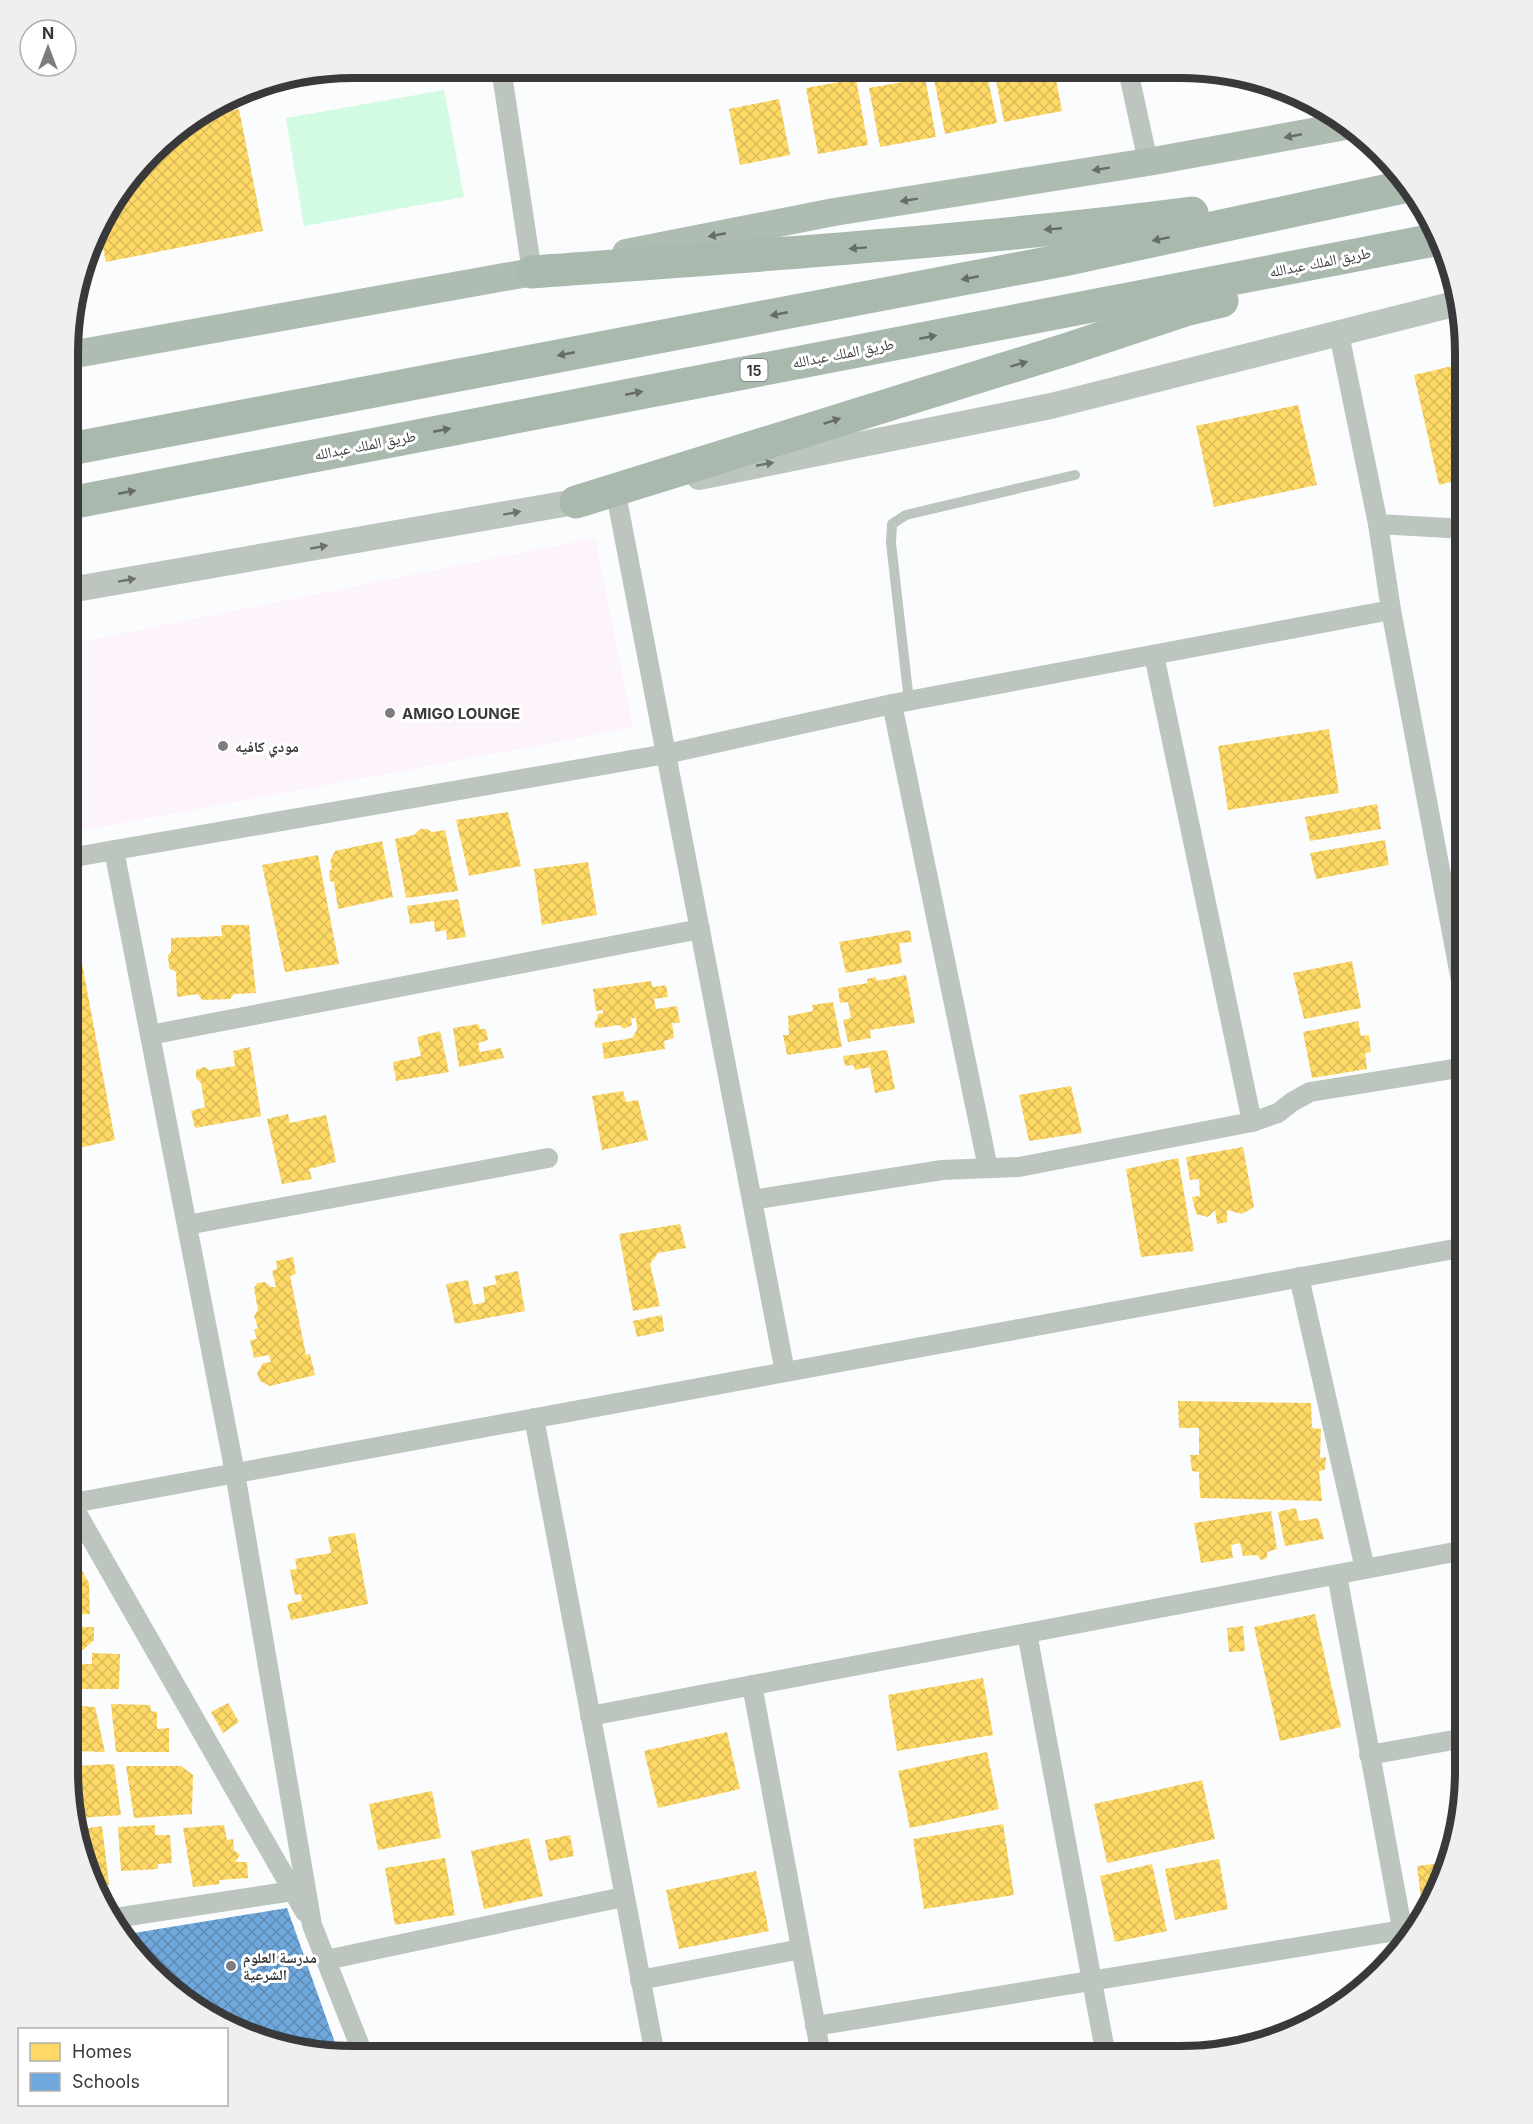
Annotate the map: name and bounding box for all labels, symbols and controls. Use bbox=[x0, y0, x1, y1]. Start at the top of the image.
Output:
north arrow bbox=[18, 18, 78, 78]
text: N bbox=[42, 23, 54, 43]
one-way arrow bbox=[1284, 131, 1303, 140]
one-way arrow bbox=[1092, 165, 1111, 174]
one-way arrow bbox=[899, 196, 918, 205]
one-way arrow bbox=[1043, 224, 1062, 234]
one-way arrow bbox=[707, 231, 726, 240]
one-way arrow bbox=[1152, 235, 1171, 244]
one-way arrow bbox=[849, 243, 868, 252]
street label: طريق الملك عبدالله bbox=[1268, 243, 1373, 282]
one-way arrow bbox=[961, 274, 980, 283]
one-way arrow bbox=[769, 310, 788, 319]
one-way arrow bbox=[919, 332, 938, 341]
street label: طريق الملك عبدالله bbox=[791, 334, 896, 373]
one-way arrow bbox=[557, 350, 576, 359]
road number: 15 bbox=[740, 359, 768, 381]
one-way arrow bbox=[1010, 359, 1028, 368]
one-way arrow bbox=[624, 388, 643, 397]
one-way arrow bbox=[823, 416, 841, 426]
one-way arrow bbox=[433, 425, 452, 434]
street label: طريق الملك عبدالله bbox=[313, 426, 418, 465]
one-way arrow bbox=[755, 459, 774, 468]
one-way arrow bbox=[118, 487, 137, 496]
one-way arrow bbox=[502, 509, 521, 518]
one-way arrow bbox=[310, 542, 329, 551]
one-way arrow bbox=[118, 575, 137, 584]
place label: AMIGO LOUNGE bbox=[402, 704, 520, 723]
marker: AMIGO LOUNGE bbox=[383, 706, 397, 720]
place label: مودي كافيه bbox=[235, 737, 299, 758]
marker: مودي كافيه bbox=[216, 739, 230, 753]
place label: مدرسة العلوم الشرعية bbox=[243, 1948, 317, 1984]
marker: مدرسة العلوم الشرعية bbox=[224, 1959, 238, 1973]
legend bbox=[18, 2028, 228, 2106]
text: Homes bbox=[72, 2041, 132, 2062]
text: Schools bbox=[72, 2071, 140, 2092]

